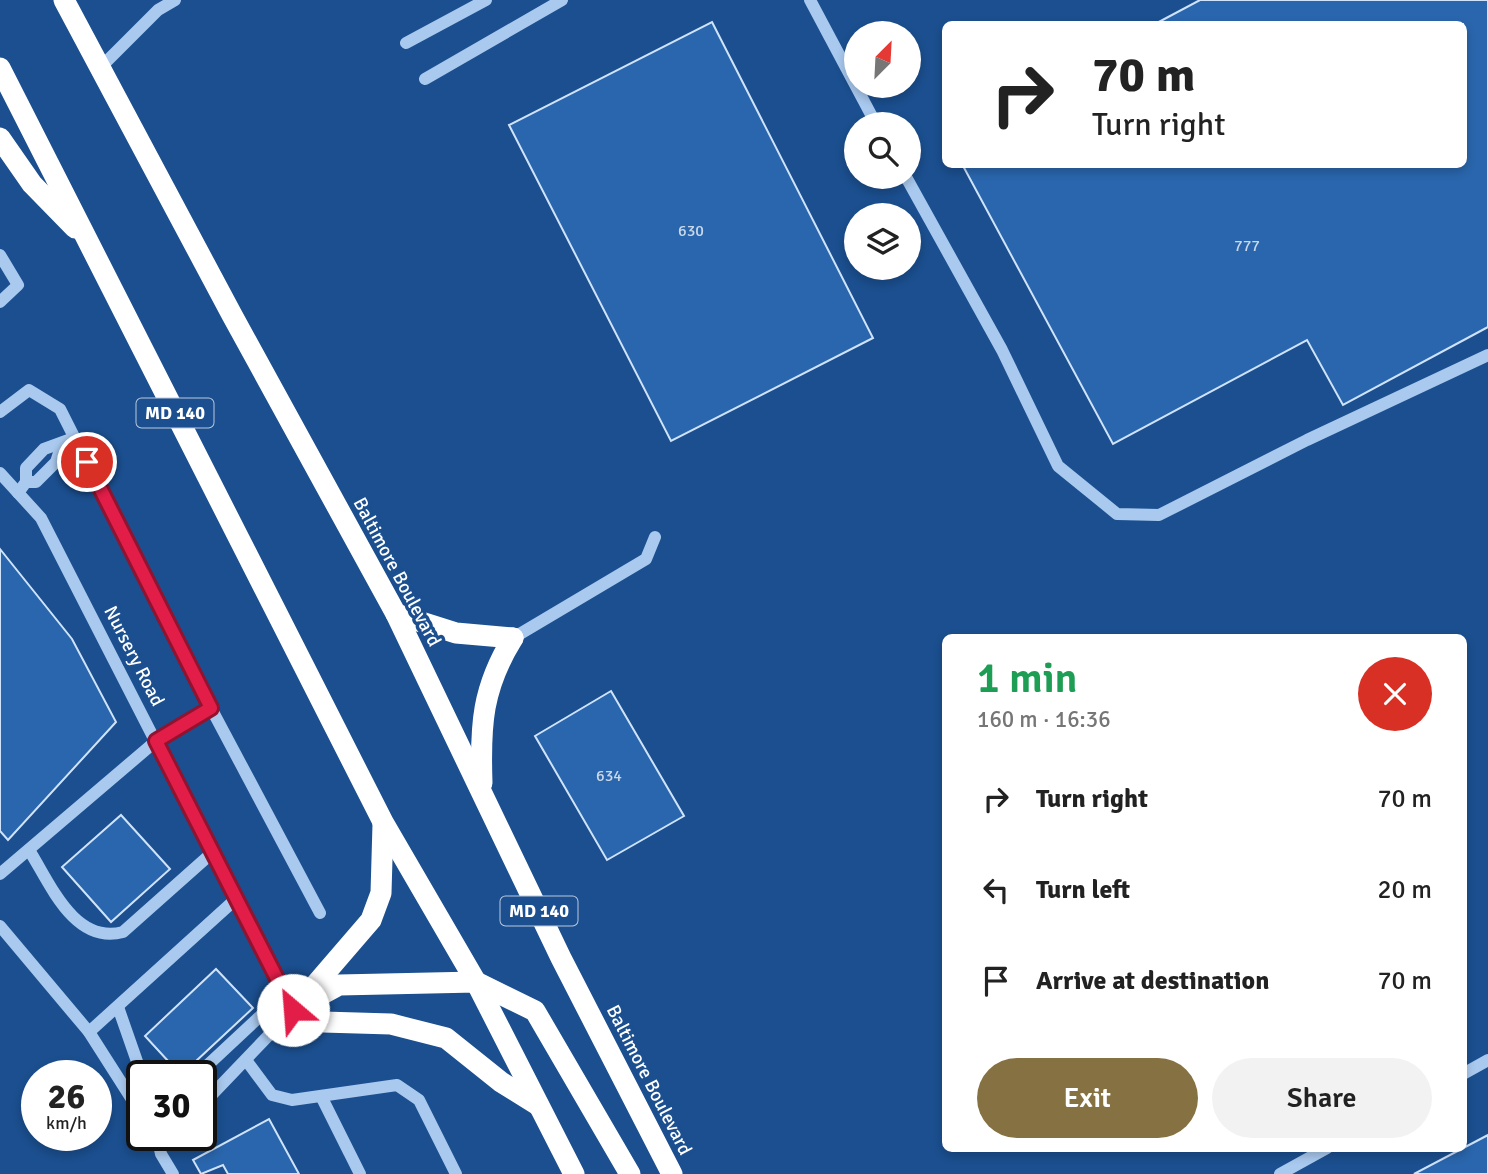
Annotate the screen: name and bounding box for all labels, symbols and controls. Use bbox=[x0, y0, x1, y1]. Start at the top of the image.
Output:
north arrow bbox=[844, 21, 920, 98]
map controls bbox=[844, 21, 921, 280]
text: 70 m bbox=[1092, 45, 1195, 105]
icon: right bbox=[977, 49, 1068, 140]
text: Turn right bbox=[1092, 105, 1225, 144]
button: search bbox=[844, 112, 921, 189]
button: layers bbox=[844, 203, 921, 280]
house number: 630 bbox=[678, 221, 704, 241]
house number: 777 bbox=[1234, 236, 1260, 256]
road number: MD 140 bbox=[136, 398, 214, 428]
pin bbox=[57, 432, 117, 492]
icon: arrive bbox=[68, 443, 106, 481]
street label: Baltimore Boulevard bbox=[348, 493, 446, 651]
street label: Nursery Road bbox=[98, 602, 170, 710]
text: 1 min bbox=[977, 653, 1078, 704]
button: close bbox=[1358, 657, 1432, 731]
text: 160 m · 16:36 bbox=[977, 705, 1111, 734]
house number: 634 bbox=[596, 766, 622, 786]
icon: right bbox=[977, 780, 1015, 818]
text: Turn right bbox=[1036, 783, 1148, 815]
text: 70 m bbox=[1377, 783, 1432, 815]
icon: left bbox=[977, 871, 1015, 909]
text: Turn left bbox=[1036, 874, 1130, 906]
text: 20 m bbox=[1377, 874, 1432, 906]
road number: MD 140 bbox=[500, 896, 578, 926]
icon: arrive bbox=[977, 962, 1015, 1000]
text: Arrive at destination bbox=[1036, 965, 1269, 997]
text: 70 m bbox=[1377, 965, 1432, 997]
position arrow bbox=[256, 973, 330, 1047]
street label: Baltimore Boulevard bbox=[601, 1001, 697, 1159]
button: Exit bbox=[977, 1058, 1198, 1138]
button: Share bbox=[1212, 1058, 1432, 1138]
speed limit sign: 30 bbox=[126, 1060, 217, 1151]
text: 26 bbox=[48, 1075, 85, 1118]
text: km/h bbox=[46, 1112, 87, 1134]

